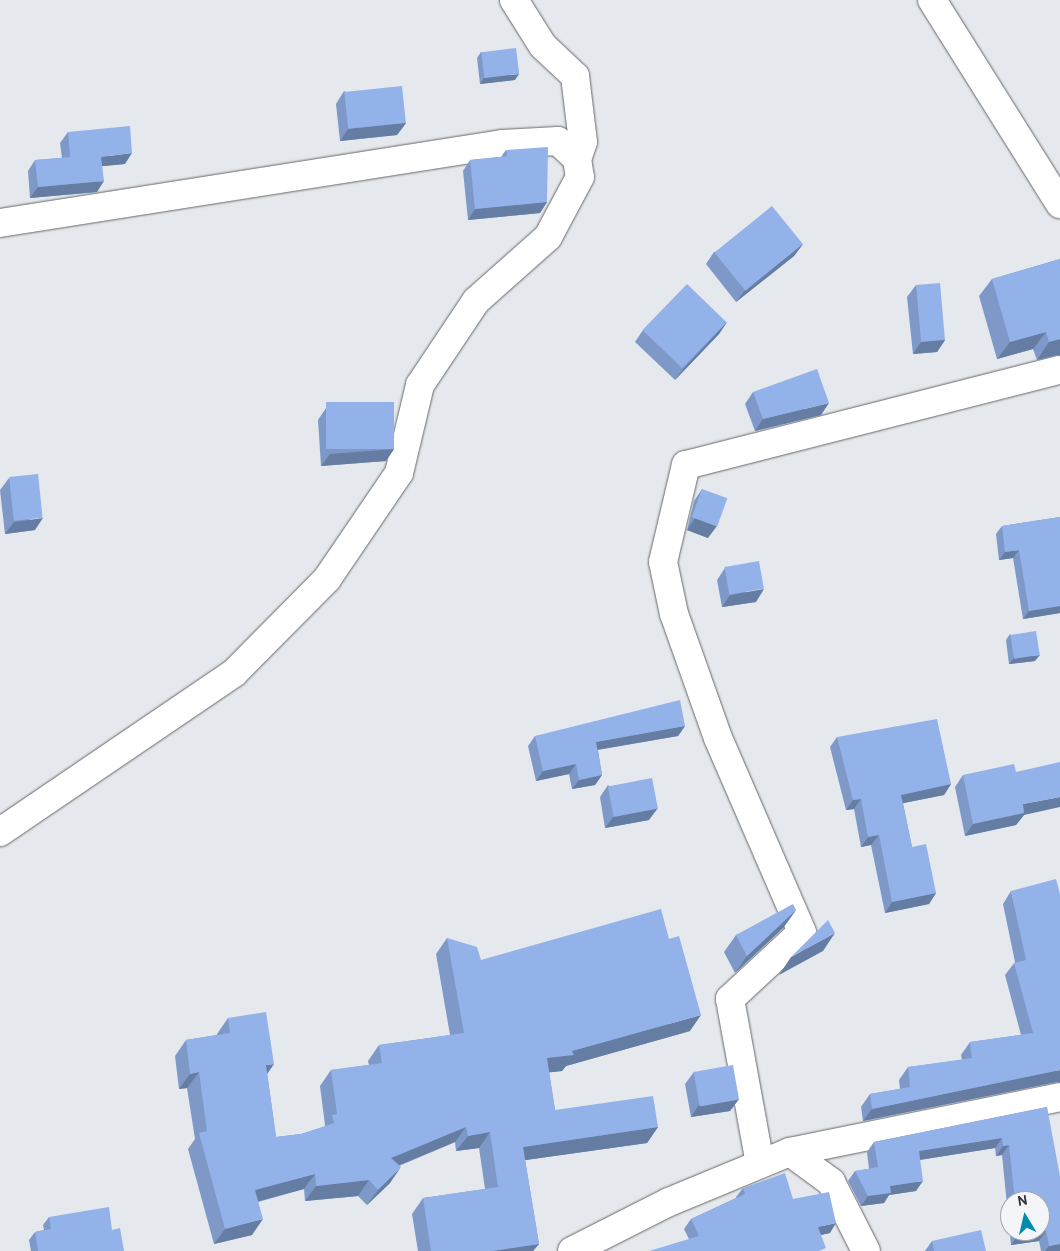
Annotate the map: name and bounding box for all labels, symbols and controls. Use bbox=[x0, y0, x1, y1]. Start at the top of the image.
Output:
north arrow bbox=[1000, 1191, 1050, 1241]
text: N bbox=[1016, 1192, 1029, 1211]

